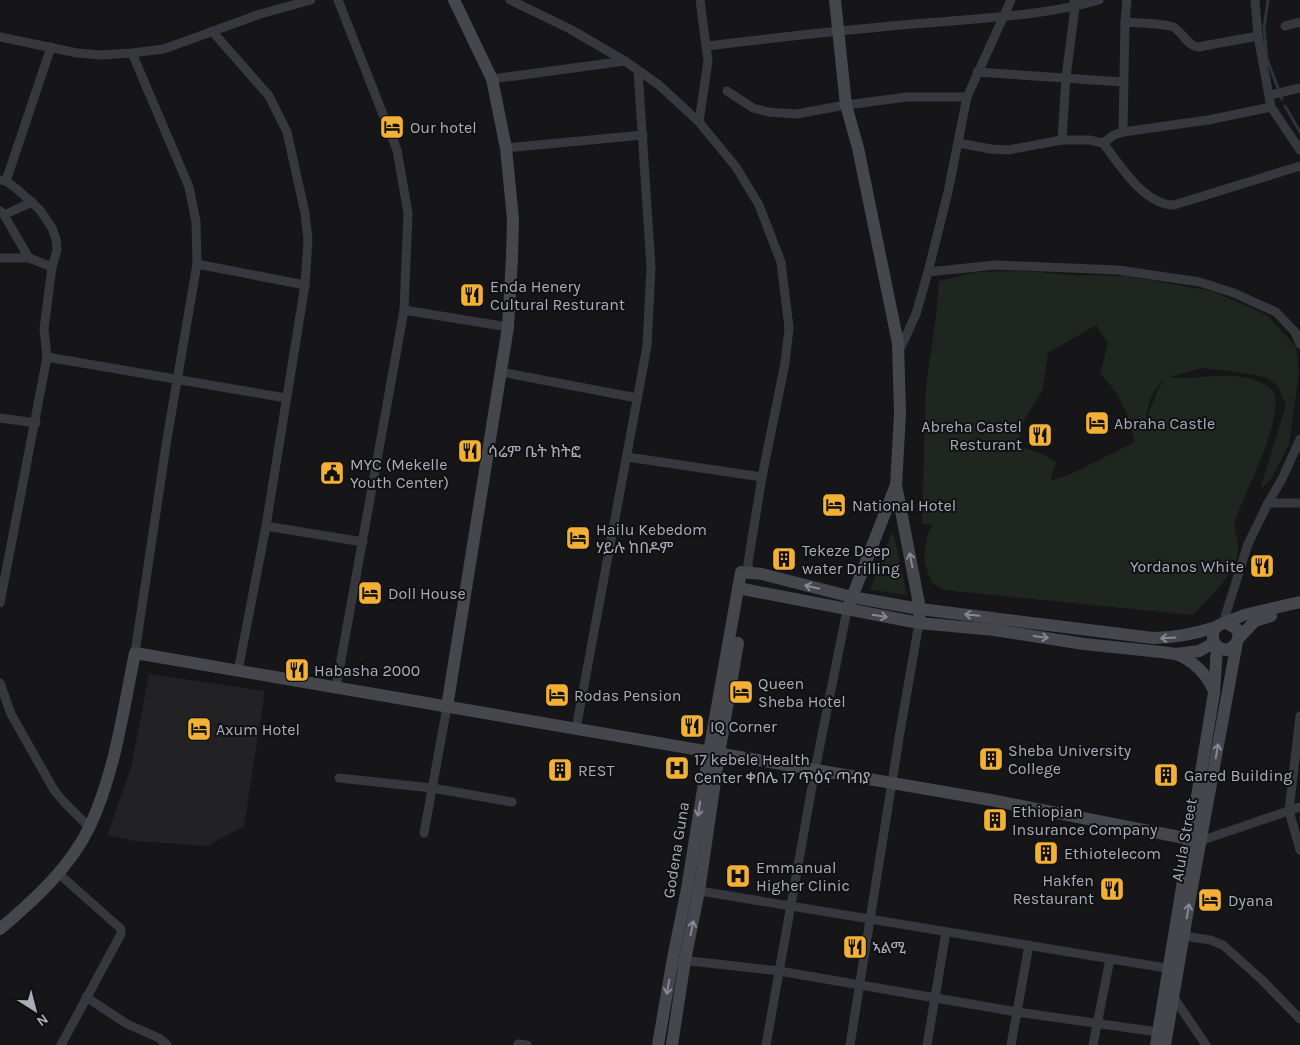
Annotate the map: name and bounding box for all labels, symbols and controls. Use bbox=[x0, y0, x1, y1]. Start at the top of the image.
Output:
hotel icon: Our hotel bbox=[379, 114, 405, 140]
place label: Our hotel bbox=[410, 118, 477, 137]
place label: Enda Henery Cultural Resturant bbox=[490, 277, 625, 314]
restaurant icon: Enda Henery Cultural Resturant bbox=[459, 282, 485, 308]
hotel icon: Abraha Castle bbox=[1084, 410, 1110, 436]
place label: Abraha Castle bbox=[1114, 414, 1215, 433]
place label: Abreha Castel Resturant bbox=[921, 417, 1022, 454]
restaurant icon: Abreha Castel Resturant bbox=[1027, 422, 1053, 448]
restaurant icon: ሳሬም ቤት ክትፎ bbox=[457, 438, 483, 464]
place label: ሳሬም ቤት ክትፎ bbox=[488, 442, 582, 461]
place label: MYC (Mekelle Youth Center) bbox=[350, 455, 449, 492]
public building icon: MYC (Mekelle Youth Center) bbox=[319, 460, 345, 486]
hotel icon: National Hotel bbox=[821, 492, 847, 518]
place label: National Hotel bbox=[852, 496, 956, 515]
place label: Hailu Kebedom ሃይሉ ከበዶም bbox=[596, 520, 707, 557]
hotel icon: Hailu Kebedom ሃይሉ ከበዶም bbox=[565, 525, 591, 551]
place label: Tekeze Deep water Drilling bbox=[802, 541, 900, 578]
building icon: Tekeze Deep water Drilling bbox=[771, 546, 797, 572]
one-way arrow bbox=[906, 553, 916, 569]
restaurant icon: Yordanos White bbox=[1249, 553, 1275, 579]
place label: Yordanos White bbox=[1130, 557, 1244, 576]
hotel icon: Doll House bbox=[357, 580, 383, 606]
one-way arrow bbox=[805, 582, 821, 591]
place label: Doll House bbox=[388, 584, 466, 603]
one-way arrow bbox=[965, 610, 981, 620]
one-way arrow bbox=[872, 612, 888, 621]
one-way arrow bbox=[1033, 633, 1049, 643]
one-way arrow bbox=[1161, 633, 1177, 642]
restaurant icon: Habasha 2000 bbox=[284, 657, 310, 683]
place label: Habasha 2000 bbox=[314, 661, 420, 680]
place label: Queen Sheba Hotel bbox=[758, 674, 846, 711]
hotel icon: Queen Sheba Hotel bbox=[728, 679, 754, 705]
hotel icon: Rodas Pension bbox=[544, 682, 570, 708]
place label: Rodas Pension bbox=[574, 686, 681, 705]
restaurant icon: IQ Corner bbox=[679, 713, 705, 739]
hotel icon: Axum Hotel bbox=[186, 716, 212, 742]
place label: IQ Corner bbox=[710, 717, 777, 736]
place label: Axum Hotel bbox=[216, 720, 300, 739]
place label: Sheba University College bbox=[1008, 741, 1132, 778]
one-way arrow bbox=[1212, 743, 1222, 759]
building icon: Sheba University College bbox=[978, 746, 1004, 772]
place label: 17 kebele Health Center ቀበሌ 17 ጥዕና ጣብያ bbox=[694, 750, 871, 787]
hospital icon: 17 kebele Health Center ቀበሌ 17 ጥዕና ጣብያ bbox=[664, 755, 690, 781]
building icon: REST bbox=[547, 757, 573, 783]
place label: REST bbox=[578, 761, 614, 780]
building icon: Gared Building bbox=[1153, 762, 1179, 788]
place label: Gared Building bbox=[1184, 766, 1292, 785]
street label: Alula Street bbox=[1167, 797, 1201, 883]
street label: Godena Guna bbox=[659, 800, 693, 900]
one-way arrow bbox=[694, 801, 704, 817]
place label: Ethiopian Insurance Company bbox=[1012, 802, 1158, 839]
building icon: Ethiopian Insurance Company bbox=[982, 807, 1008, 833]
building icon: Ethiotelecom bbox=[1033, 840, 1059, 866]
place label: Ethiotelecom bbox=[1064, 844, 1161, 863]
place label: Emmanual Higher Clinic bbox=[756, 858, 850, 895]
hospital icon: Emmanual Higher Clinic bbox=[725, 863, 751, 889]
place label: Hakfen Restaurant bbox=[1013, 871, 1094, 908]
restaurant icon: Hakfen Restaurant bbox=[1099, 876, 1125, 902]
hotel icon: Dyana bbox=[1197, 887, 1223, 913]
place label: Dyana bbox=[1228, 891, 1273, 910]
one-way arrow bbox=[1183, 903, 1193, 919]
one-way arrow bbox=[687, 920, 697, 936]
restaurant icon: ኣልሚ bbox=[842, 934, 868, 960]
place label: ኣልሚ bbox=[872, 938, 907, 957]
one-way arrow bbox=[663, 978, 673, 994]
north arrow bbox=[10, 985, 60, 1035]
text: N bbox=[33, 1010, 51, 1030]

